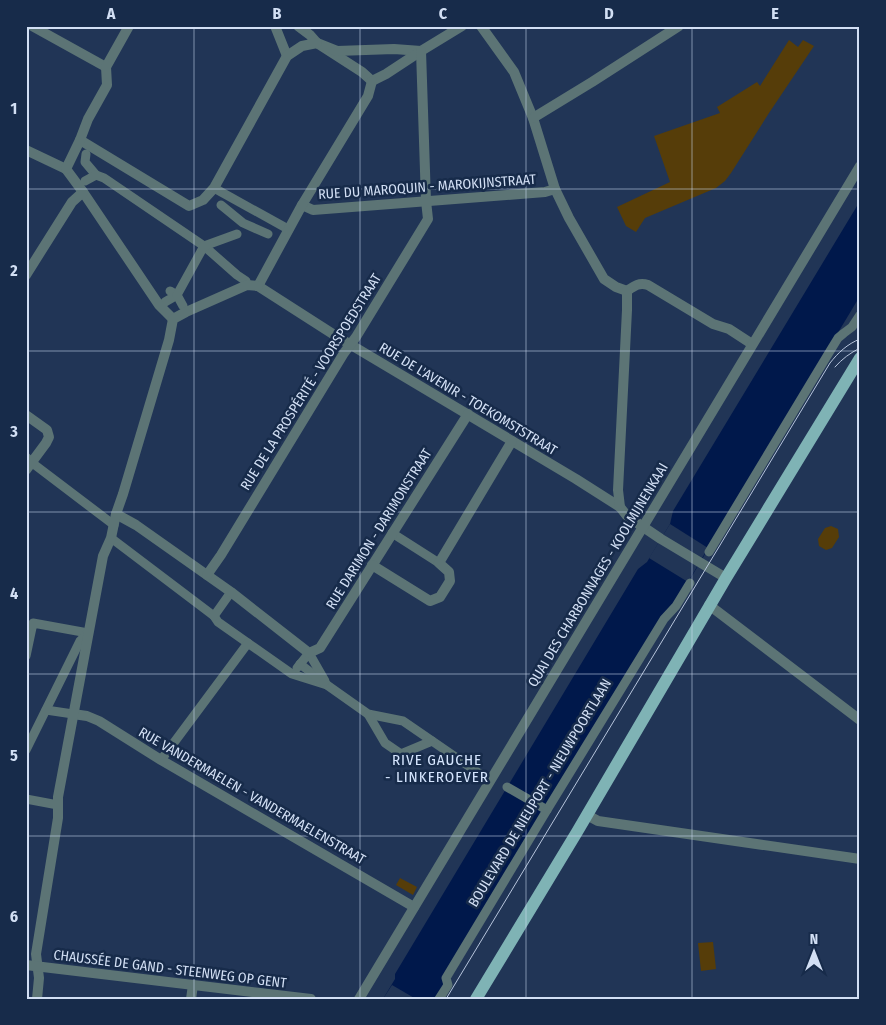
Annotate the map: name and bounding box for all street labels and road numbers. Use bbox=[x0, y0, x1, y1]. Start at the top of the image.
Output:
street label: RUE DU MAROQUIN - MAROKIJNSTRAAT bbox=[318, 171, 537, 203]
street label: RUE DE LA PROSPÉRITÉ - VOORSPOEDSTRAAT bbox=[236, 270, 385, 493]
street label: RUE DE L'AVENIR - TOEKOMSTSTRAAT bbox=[376, 339, 560, 459]
street label: RUE DARIMON - DARIMONSTRAAT bbox=[322, 445, 436, 612]
street label: QUAI DES CHARBONNAGES - KOOLMIJNENKAAI bbox=[524, 460, 672, 690]
street label: BOULEVARD DE NIEUPORT - NIEUWPOORTLAAN bbox=[465, 676, 615, 910]
street label: RUE VANDERMAELEN - VANDERMAELENSTRAAT bbox=[136, 724, 369, 868]
street label: CHAUSSÉE DE GAND - STEENWEG OP GENT bbox=[52, 945, 288, 992]

